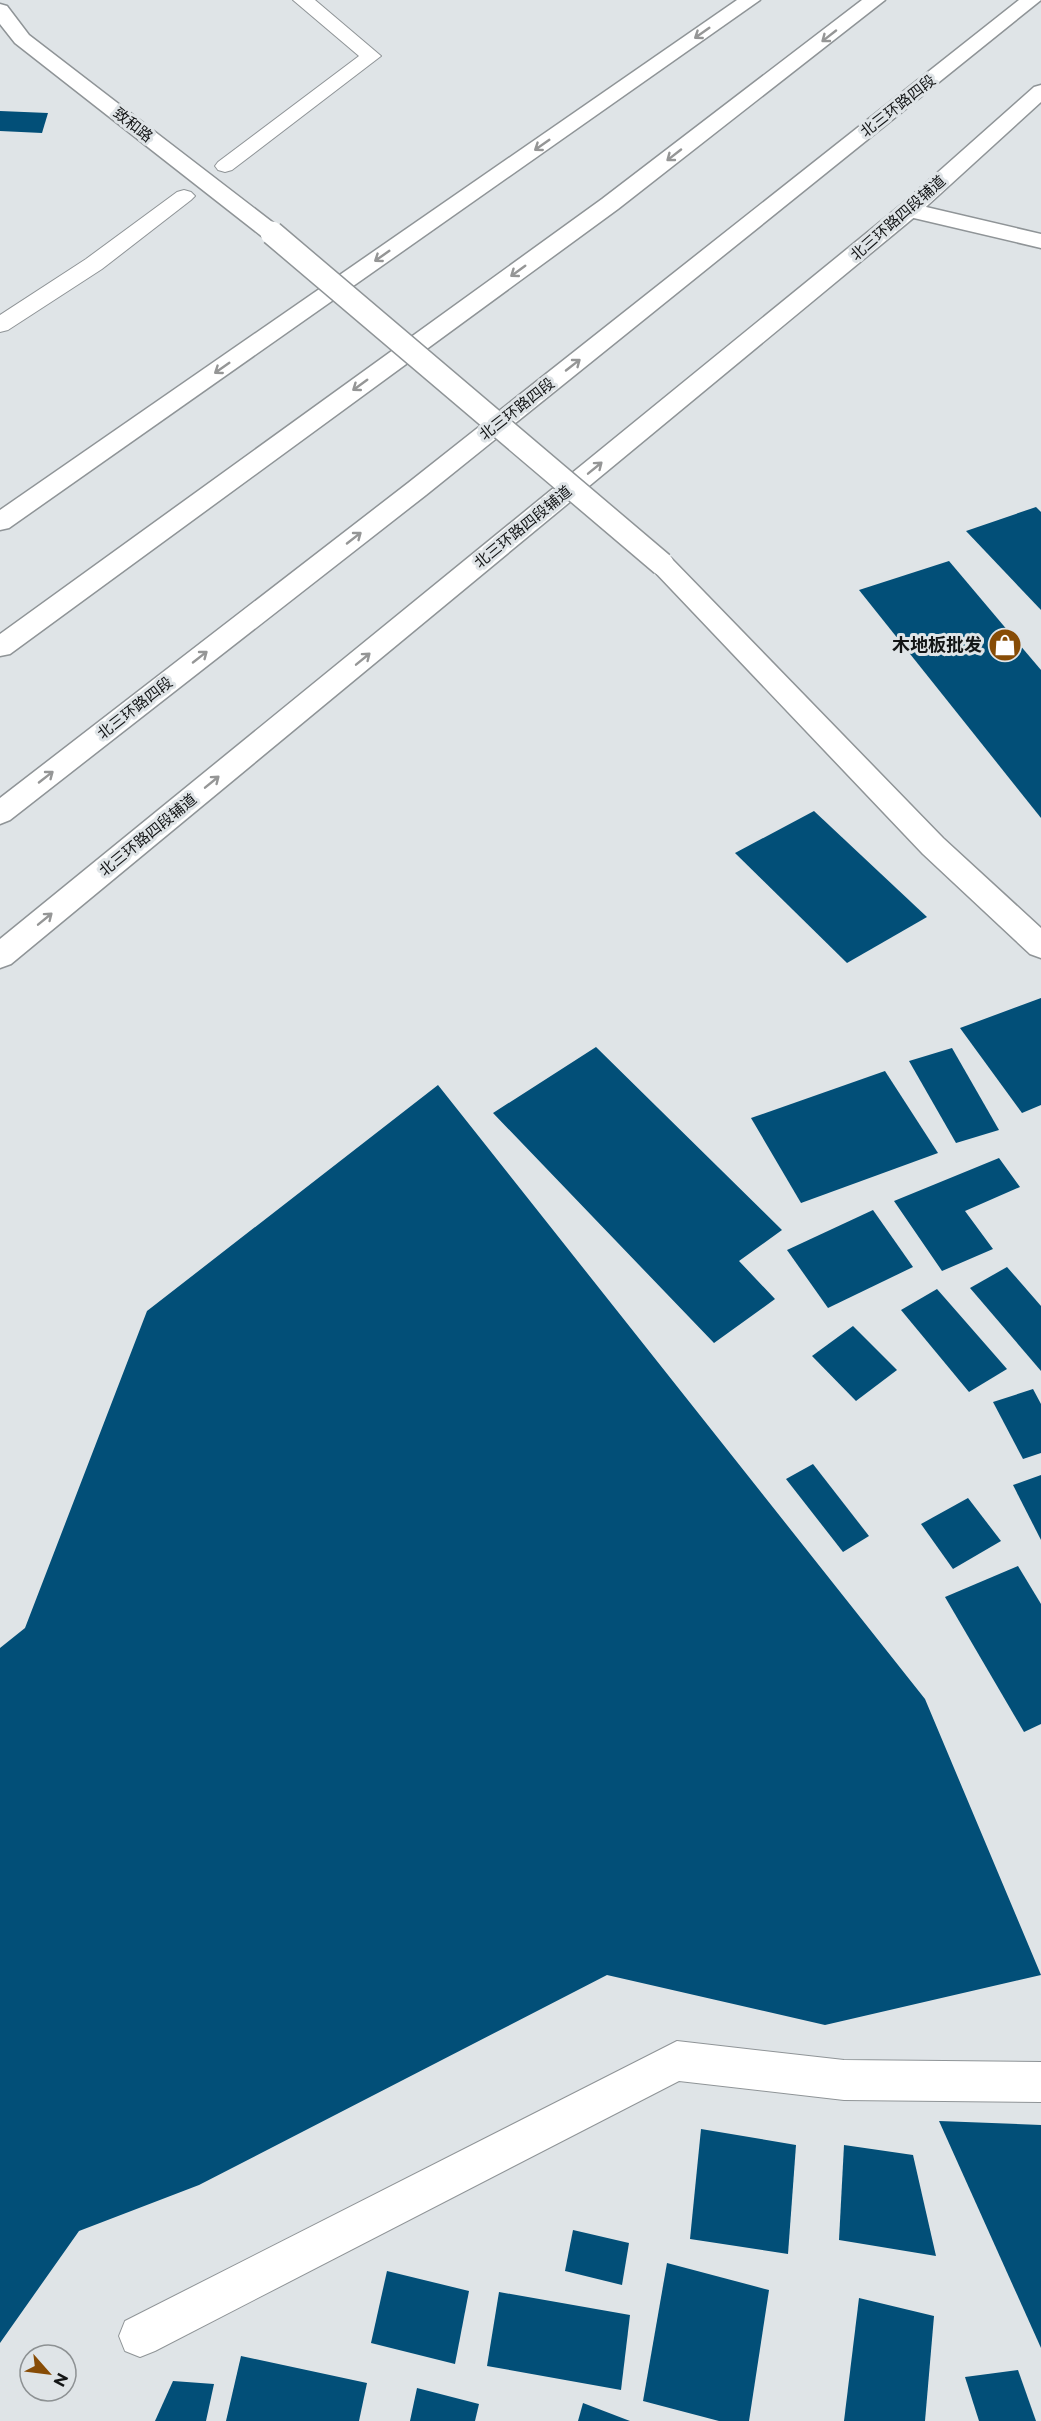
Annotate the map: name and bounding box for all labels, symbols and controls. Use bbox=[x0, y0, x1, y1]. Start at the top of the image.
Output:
one-way arrow bbox=[694, 27, 711, 39]
one-way arrow bbox=[821, 29, 837, 42]
street label: 北三环路四段 bbox=[856, 70, 939, 141]
street label: 致和路 bbox=[110, 103, 157, 146]
one-way arrow bbox=[534, 139, 551, 151]
one-way arrow bbox=[666, 148, 682, 161]
street label: 北三环路四段辅道 bbox=[846, 171, 949, 264]
one-way arrow bbox=[374, 250, 391, 262]
one-way arrow bbox=[510, 265, 526, 277]
one-way arrow bbox=[564, 358, 580, 371]
one-way arrow bbox=[214, 362, 230, 374]
street label: 北三环路四段 bbox=[475, 373, 558, 444]
one-way arrow bbox=[352, 379, 368, 392]
one-way arrow bbox=[587, 462, 603, 475]
street label: 北三环路四段辅道 bbox=[470, 481, 575, 572]
one-way arrow bbox=[345, 531, 361, 544]
shop icon: 木地板批发 bbox=[987, 627, 1023, 663]
place label: 木地板批发 bbox=[892, 634, 982, 656]
one-way arrow bbox=[192, 651, 208, 664]
one-way arrow bbox=[355, 652, 371, 665]
street label: 北三环路四段 bbox=[93, 672, 176, 743]
one-way arrow bbox=[38, 771, 54, 784]
one-way arrow bbox=[204, 776, 220, 789]
street label: 北三环路四段辅道 bbox=[95, 789, 200, 880]
one-way arrow bbox=[37, 913, 53, 926]
north arrow bbox=[18, 2343, 78, 2403]
text: N bbox=[49, 2370, 72, 2390]

